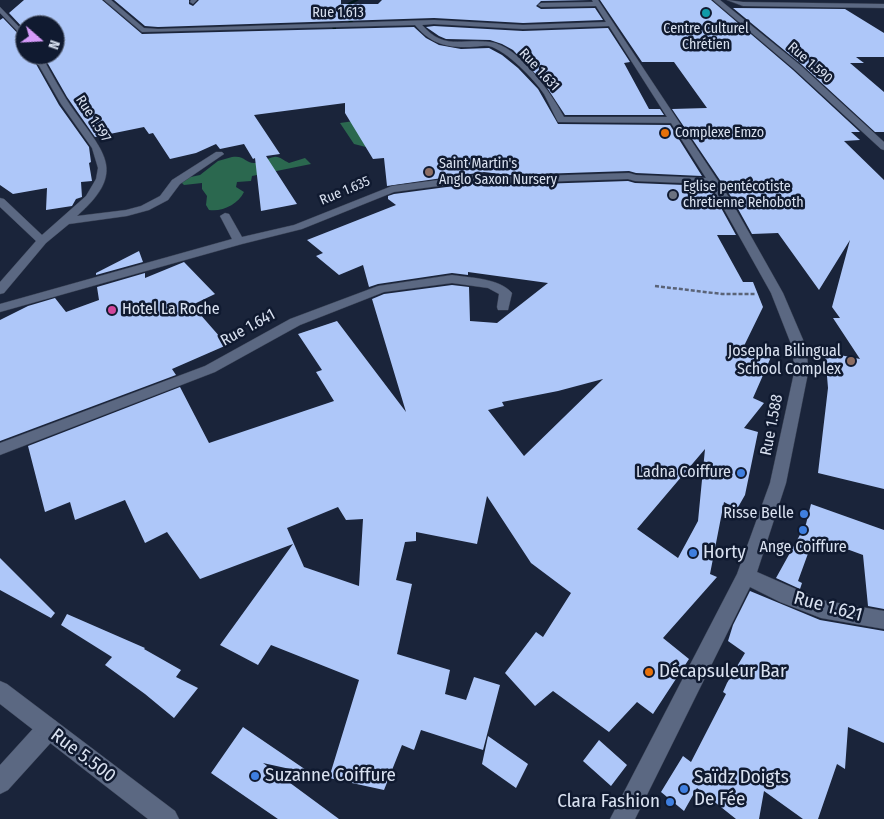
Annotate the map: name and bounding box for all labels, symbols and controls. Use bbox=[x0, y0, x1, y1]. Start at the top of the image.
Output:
street label: Rue 1.613 bbox=[312, 5, 364, 21]
marker: Centre Culturel Chrétien bbox=[700, 7, 712, 19]
north arrow bbox=[15, 15, 65, 65]
place label: Centre Culturel Chrétien bbox=[663, 21, 749, 54]
text: N bbox=[44, 38, 63, 51]
street label: Rue 1.590 bbox=[784, 39, 836, 87]
street label: Rue 1.631 bbox=[515, 45, 563, 95]
street label: Rue 1.597 bbox=[72, 93, 114, 145]
place label: Complexe Emzo bbox=[675, 125, 764, 141]
marker: Complexe Emzo bbox=[659, 127, 671, 139]
place label: Saint Martin's Anglo Saxon Nursery bbox=[439, 156, 557, 188]
marker: Saint Martin's Anglo Saxon Nursery bbox=[423, 166, 435, 178]
street label: Rue 1.635 bbox=[317, 173, 373, 209]
place label: Eglise pentécotiste chretienne Rehoboth bbox=[683, 179, 804, 212]
marker: Eglise pentécotiste chretienne Rehoboth bbox=[667, 189, 679, 201]
place label: Hotel La Roche bbox=[122, 300, 220, 320]
marker: Hotel La Roche bbox=[106, 304, 118, 316]
street label: Rue 1.641 bbox=[217, 305, 279, 351]
place label: Josepha Bilingual School Complex bbox=[728, 342, 841, 380]
marker: Josepha Bilingual School Complex bbox=[845, 355, 857, 367]
street label: Rue 1.588 bbox=[757, 393, 787, 457]
place label: Ladna Coiffure bbox=[636, 463, 731, 483]
marker: Ladna Coiffure bbox=[735, 467, 747, 479]
place label: Risse Belle bbox=[723, 504, 794, 524]
marker: Risse Belle bbox=[798, 508, 810, 520]
marker: Ange Coiffure bbox=[797, 524, 809, 536]
place label: Ange Coiffure bbox=[759, 538, 847, 558]
place label: Horty bbox=[703, 542, 746, 564]
marker: Horty bbox=[687, 547, 699, 559]
street label: Rue 1.621 bbox=[791, 587, 865, 627]
place label: Décapsuleur Bar bbox=[659, 661, 787, 683]
marker: Décapsuleur Bar bbox=[643, 666, 655, 678]
street label: Rue 5.500 bbox=[46, 724, 120, 788]
place label: Suzanne Coiffure bbox=[265, 765, 396, 787]
place label: Saïdz Doigts De Fée bbox=[694, 767, 789, 811]
marker: Suzanne Coiffure bbox=[249, 770, 261, 782]
marker: Saïdz Doigts De Fée bbox=[678, 783, 690, 795]
place label: Clara Fashion bbox=[557, 791, 660, 813]
marker: Clara Fashion bbox=[664, 796, 676, 808]

